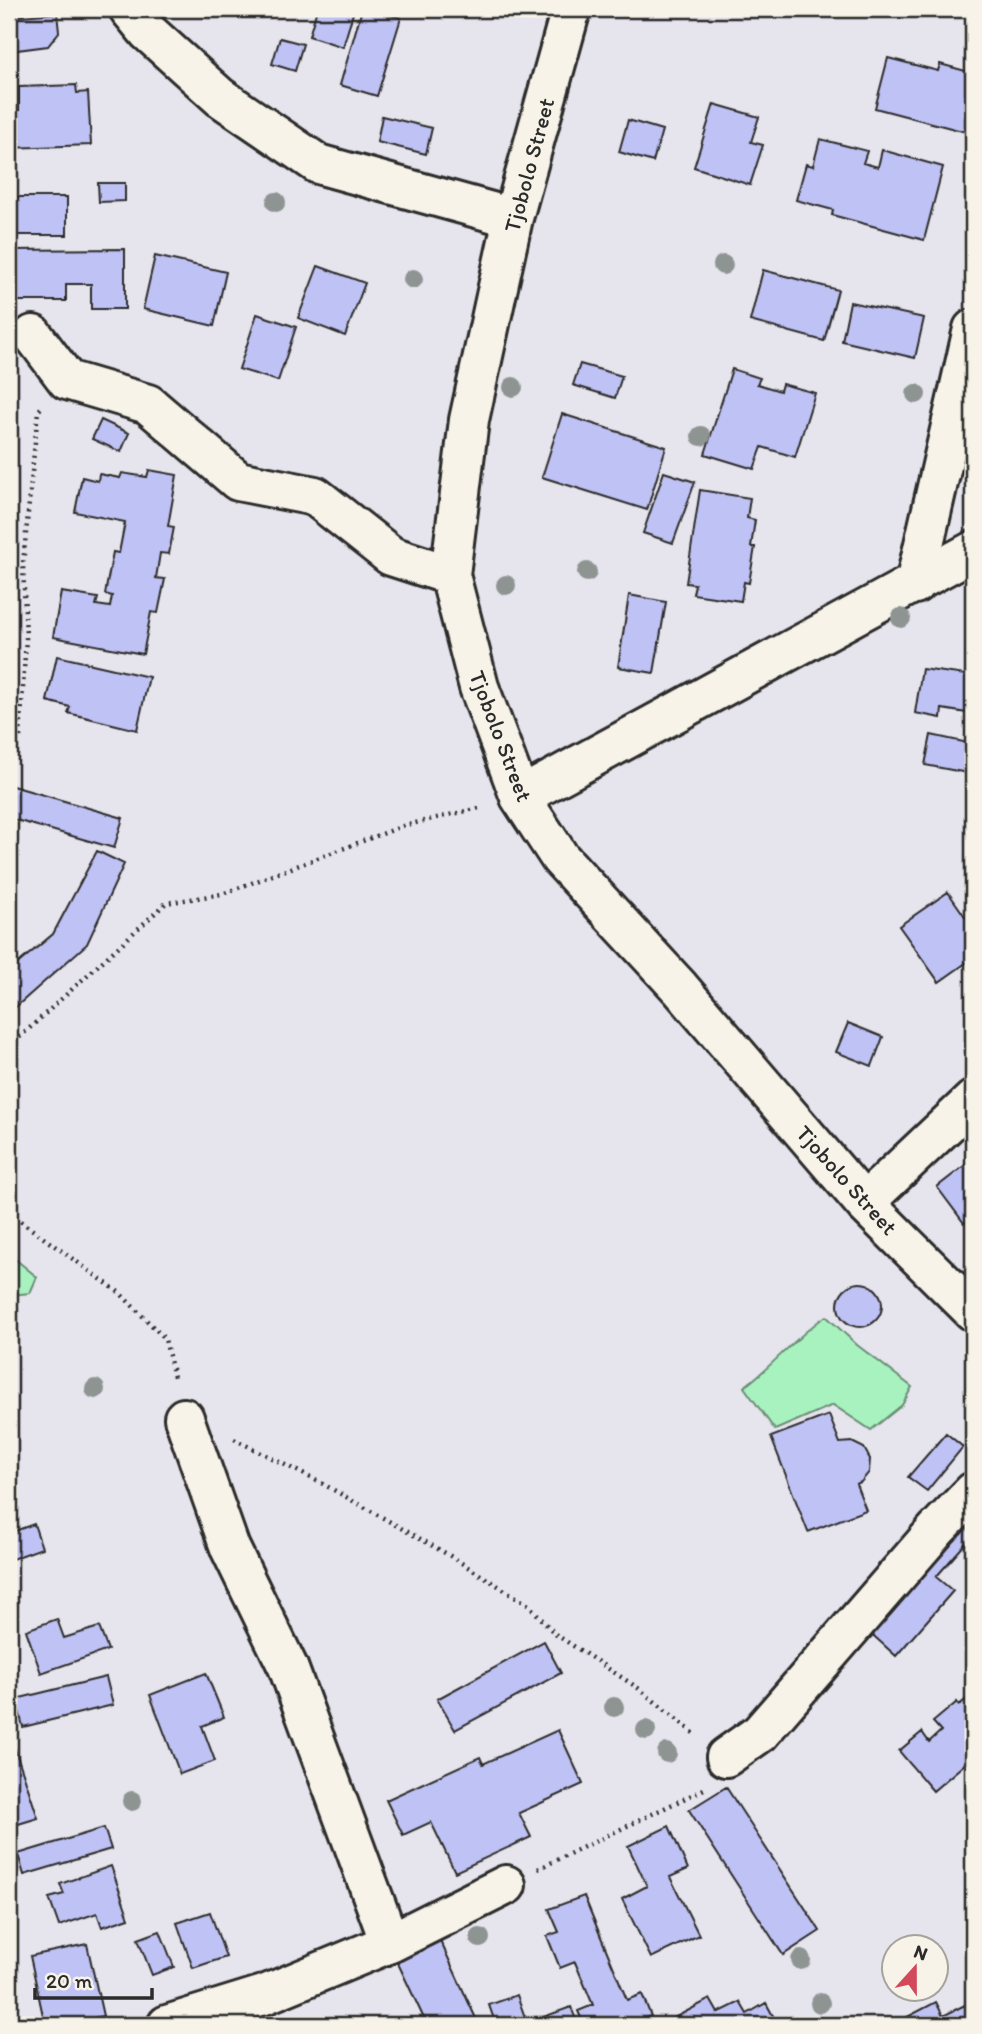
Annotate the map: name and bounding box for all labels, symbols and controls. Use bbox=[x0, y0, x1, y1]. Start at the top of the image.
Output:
street label: Tjobolo Street bbox=[498, 94, 560, 235]
street label: Tjobolo Street bbox=[463, 666, 539, 806]
street label: Tjobolo Street bbox=[790, 1119, 904, 1241]
north arrow bbox=[880, 1932, 950, 2002]
text: N bbox=[911, 1940, 931, 1966]
scale bar bbox=[35, 1957, 152, 2001]
text: 20 m bbox=[46, 1968, 93, 1993]

